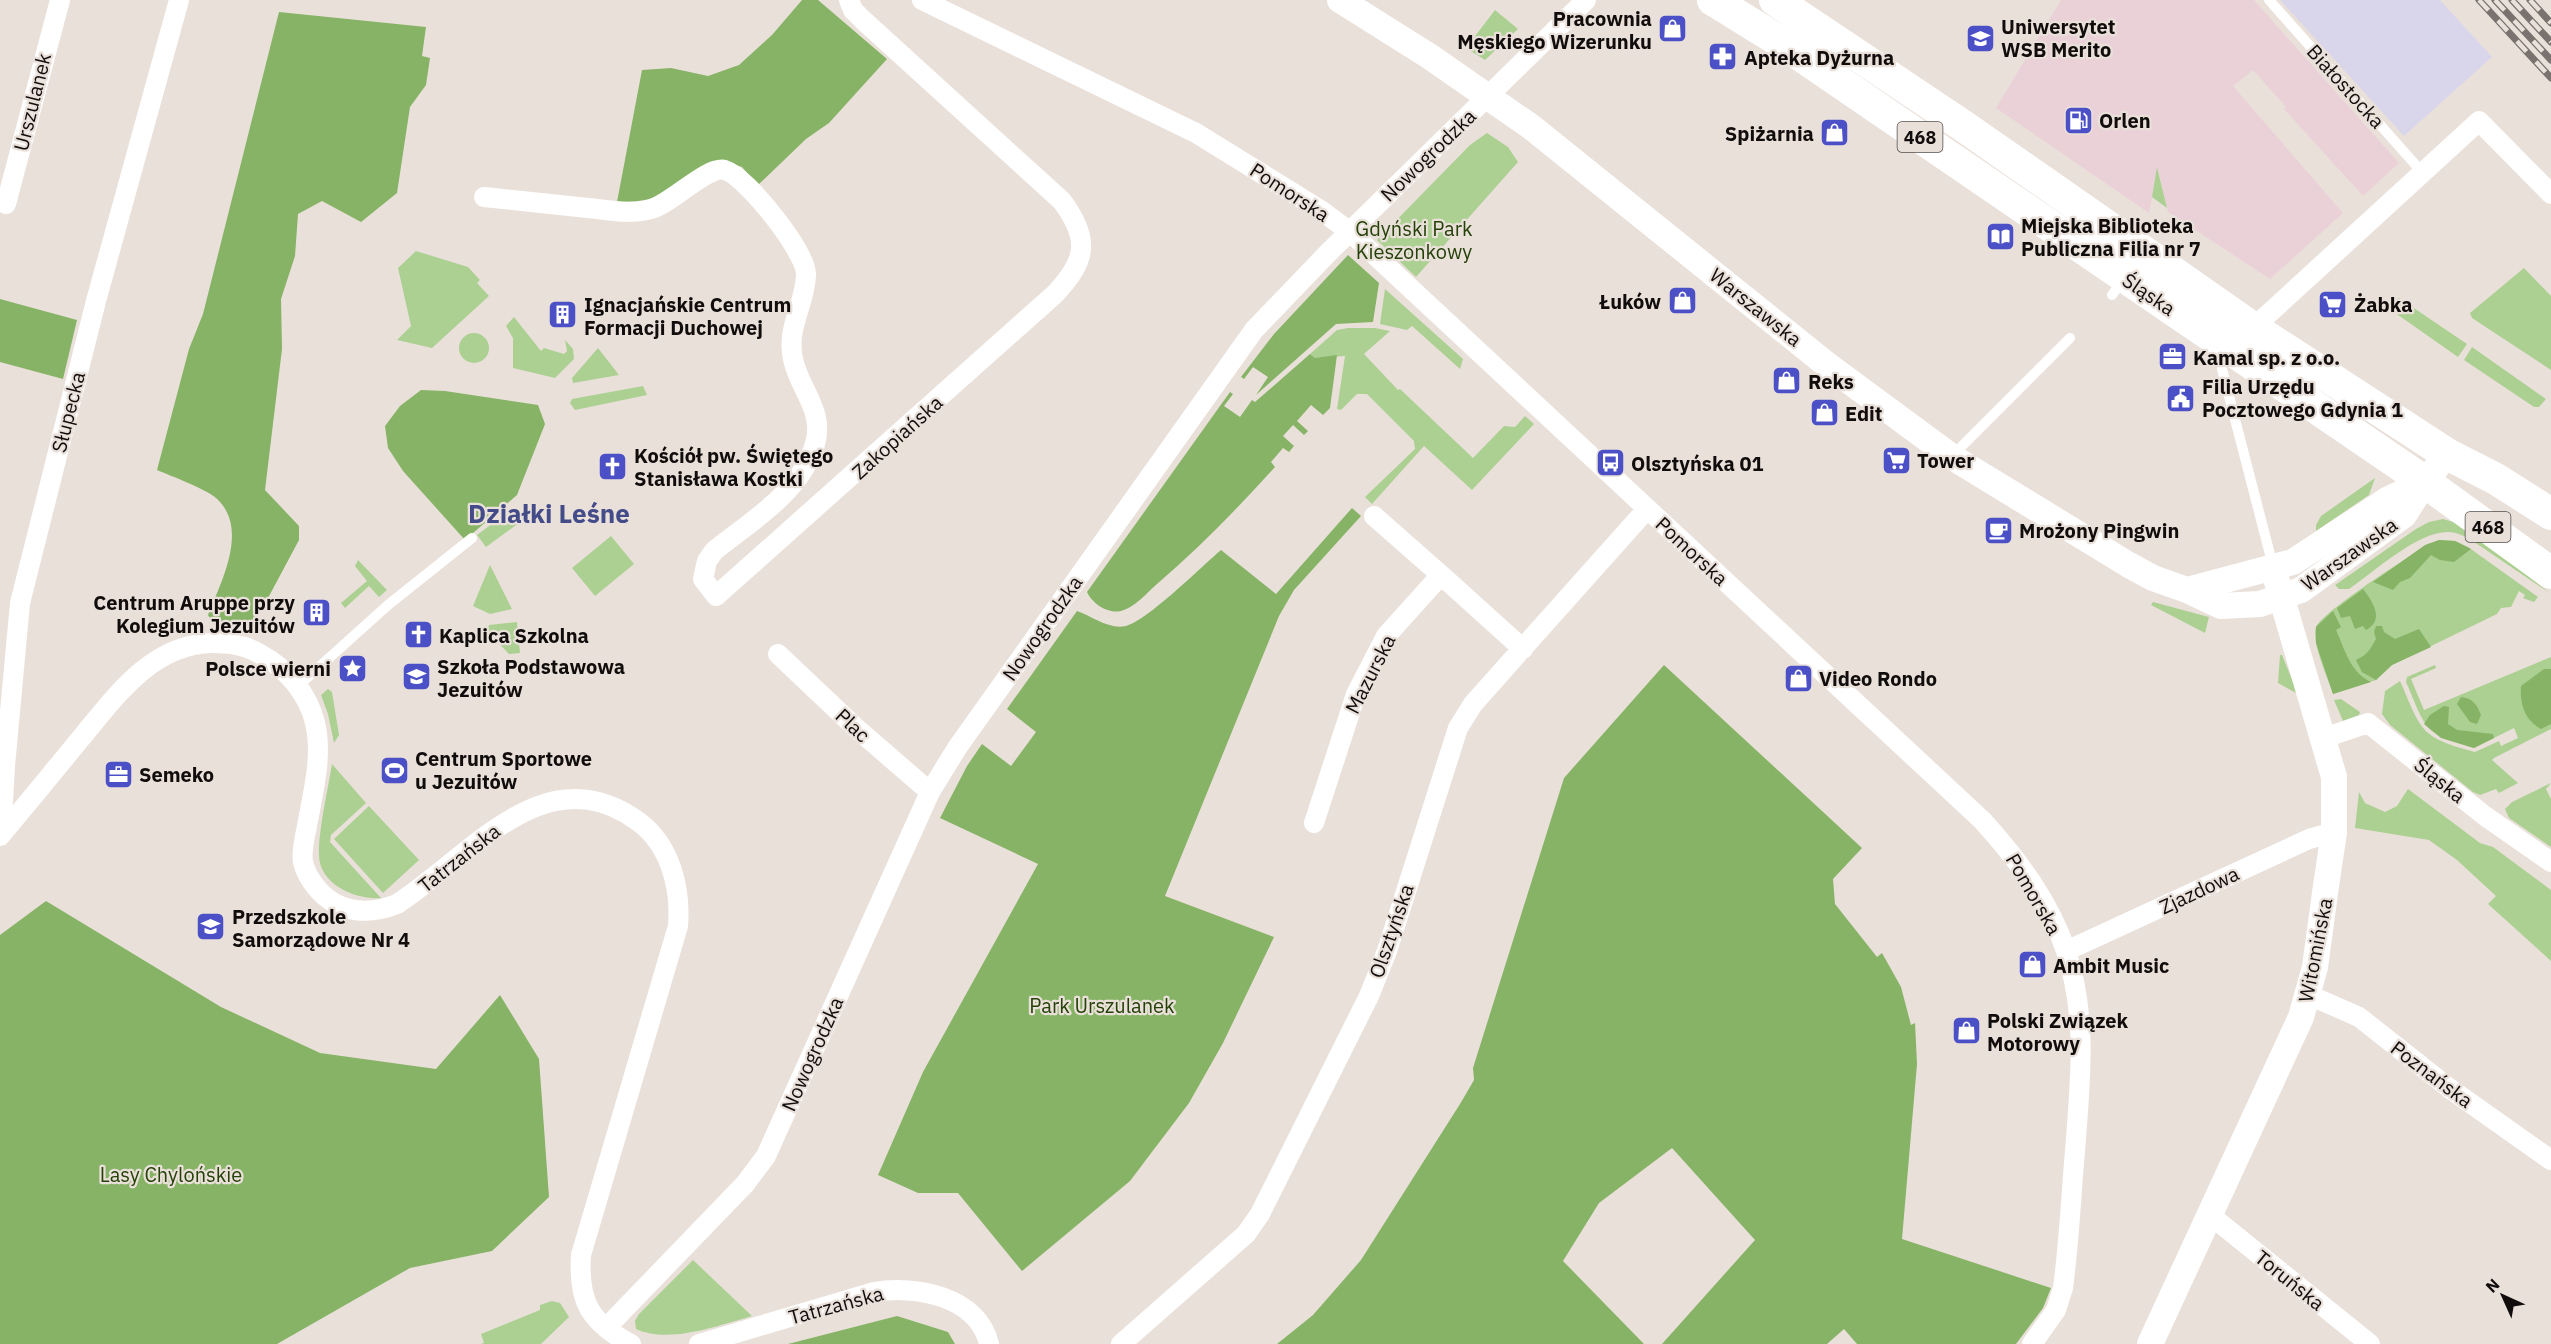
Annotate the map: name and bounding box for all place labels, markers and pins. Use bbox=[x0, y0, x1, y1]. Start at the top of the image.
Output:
place label: Pracownia Męskiego Wizerunku bbox=[1457, 5, 1652, 55]
shop icon: Pracownia Męskiego Wizerunku bbox=[1657, 13, 1689, 45]
place label: Uniwersytet WSB Merito bbox=[2001, 13, 2116, 63]
school or university icon: Uniwersytet WSB Merito bbox=[1964, 22, 1996, 54]
pharmacy icon: Apteka Dyżurna bbox=[1707, 41, 1739, 73]
place label: Apteka Dyżurna bbox=[1744, 44, 1894, 71]
fuel station icon: Orlen bbox=[2062, 104, 2094, 136]
place label: Orlen bbox=[2099, 107, 2151, 134]
shop icon: Spiżarnia bbox=[1819, 117, 1851, 149]
place label: Spiżarnia bbox=[1725, 120, 1814, 147]
place label: Miejska Biblioteka Publiczna Filia nr 7 bbox=[2021, 212, 2201, 262]
library icon: Miejska Biblioteka Publiczna Filia nr 7 bbox=[1984, 220, 2016, 252]
shop icon: Łuków bbox=[1666, 285, 1698, 317]
place label: Łuków bbox=[1598, 288, 1661, 315]
supermarket icon: Żabka bbox=[2317, 288, 2349, 320]
place label: Ignacjańskie Centrum Formacji Duchowej bbox=[584, 291, 791, 341]
place label: Żabka bbox=[2354, 291, 2413, 318]
building icon: Ignacjańskie Centrum Formacji Duchowej bbox=[547, 299, 579, 331]
office icon: Kamal sp. z o.o. bbox=[2156, 341, 2188, 373]
place label: Kamal sp. z o.o. bbox=[2193, 344, 2340, 371]
shop icon: Reks bbox=[1771, 365, 1803, 397]
place label: Reks bbox=[1808, 368, 1854, 395]
place label: Filia Urzędu Pocztowego Gdynia 1 bbox=[2202, 373, 2403, 423]
public building icon: Filia Urzędu Pocztowego Gdynia 1 bbox=[2165, 382, 2197, 414]
shop icon: Edit bbox=[1808, 397, 1840, 429]
place label: Edit bbox=[1845, 400, 1882, 427]
place label: Kościół pw. Świętego Stanisława Kostki bbox=[634, 442, 833, 492]
supermarket icon: Tower bbox=[1880, 444, 1912, 476]
bus stop icon: Olsztyńska 01 bbox=[1594, 447, 1626, 479]
place label: Tower bbox=[1917, 447, 1974, 474]
place label: Olsztyńska 01 bbox=[1631, 450, 1764, 477]
church icon: Kościół pw. Świętego Stanisława Kostki bbox=[597, 451, 629, 483]
cafe icon: Mrożony Pingwin bbox=[1982, 514, 2014, 546]
place label: Mrożony Pingwin bbox=[2019, 517, 2179, 544]
place label: Centrum Aruppe przy Kolegium Jezuitów bbox=[93, 589, 295, 639]
building icon: Centrum Aruppe przy Kolegium Jezuitów bbox=[300, 597, 332, 629]
church icon: Kaplica Szkolna bbox=[402, 619, 434, 651]
place label: Kaplica Szkolna bbox=[439, 622, 589, 649]
place icon: Polsce wierni bbox=[336, 652, 368, 684]
place label: Szkoła Podstawowa Jezuitów bbox=[437, 653, 625, 703]
place label: Polsce wierni bbox=[205, 655, 331, 682]
school or university icon: Szkoła Podstawowa Jezuitów bbox=[400, 661, 432, 693]
shop icon: Video Rondo bbox=[1782, 662, 1814, 694]
place label: Video Rondo bbox=[1819, 665, 1937, 692]
place label: Centrum Sportowe u Jezuitów bbox=[415, 745, 592, 795]
sports icon: Centrum Sportowe u Jezuitów bbox=[378, 754, 410, 786]
office icon: Semeko bbox=[102, 758, 134, 790]
place label: Semeko bbox=[139, 761, 214, 788]
place label: Przedszkole Samorządowe Nr 4 bbox=[232, 903, 410, 953]
school or university icon: Przedszkole Samorządowe Nr 4 bbox=[195, 911, 227, 943]
shop icon: Ambit Music bbox=[2016, 949, 2048, 981]
place label: Ambit Music bbox=[2053, 952, 2169, 979]
place label: Polski Związek Motorowy bbox=[1987, 1007, 2129, 1057]
shop icon: Polski Związek Motorowy bbox=[1950, 1015, 1982, 1047]

